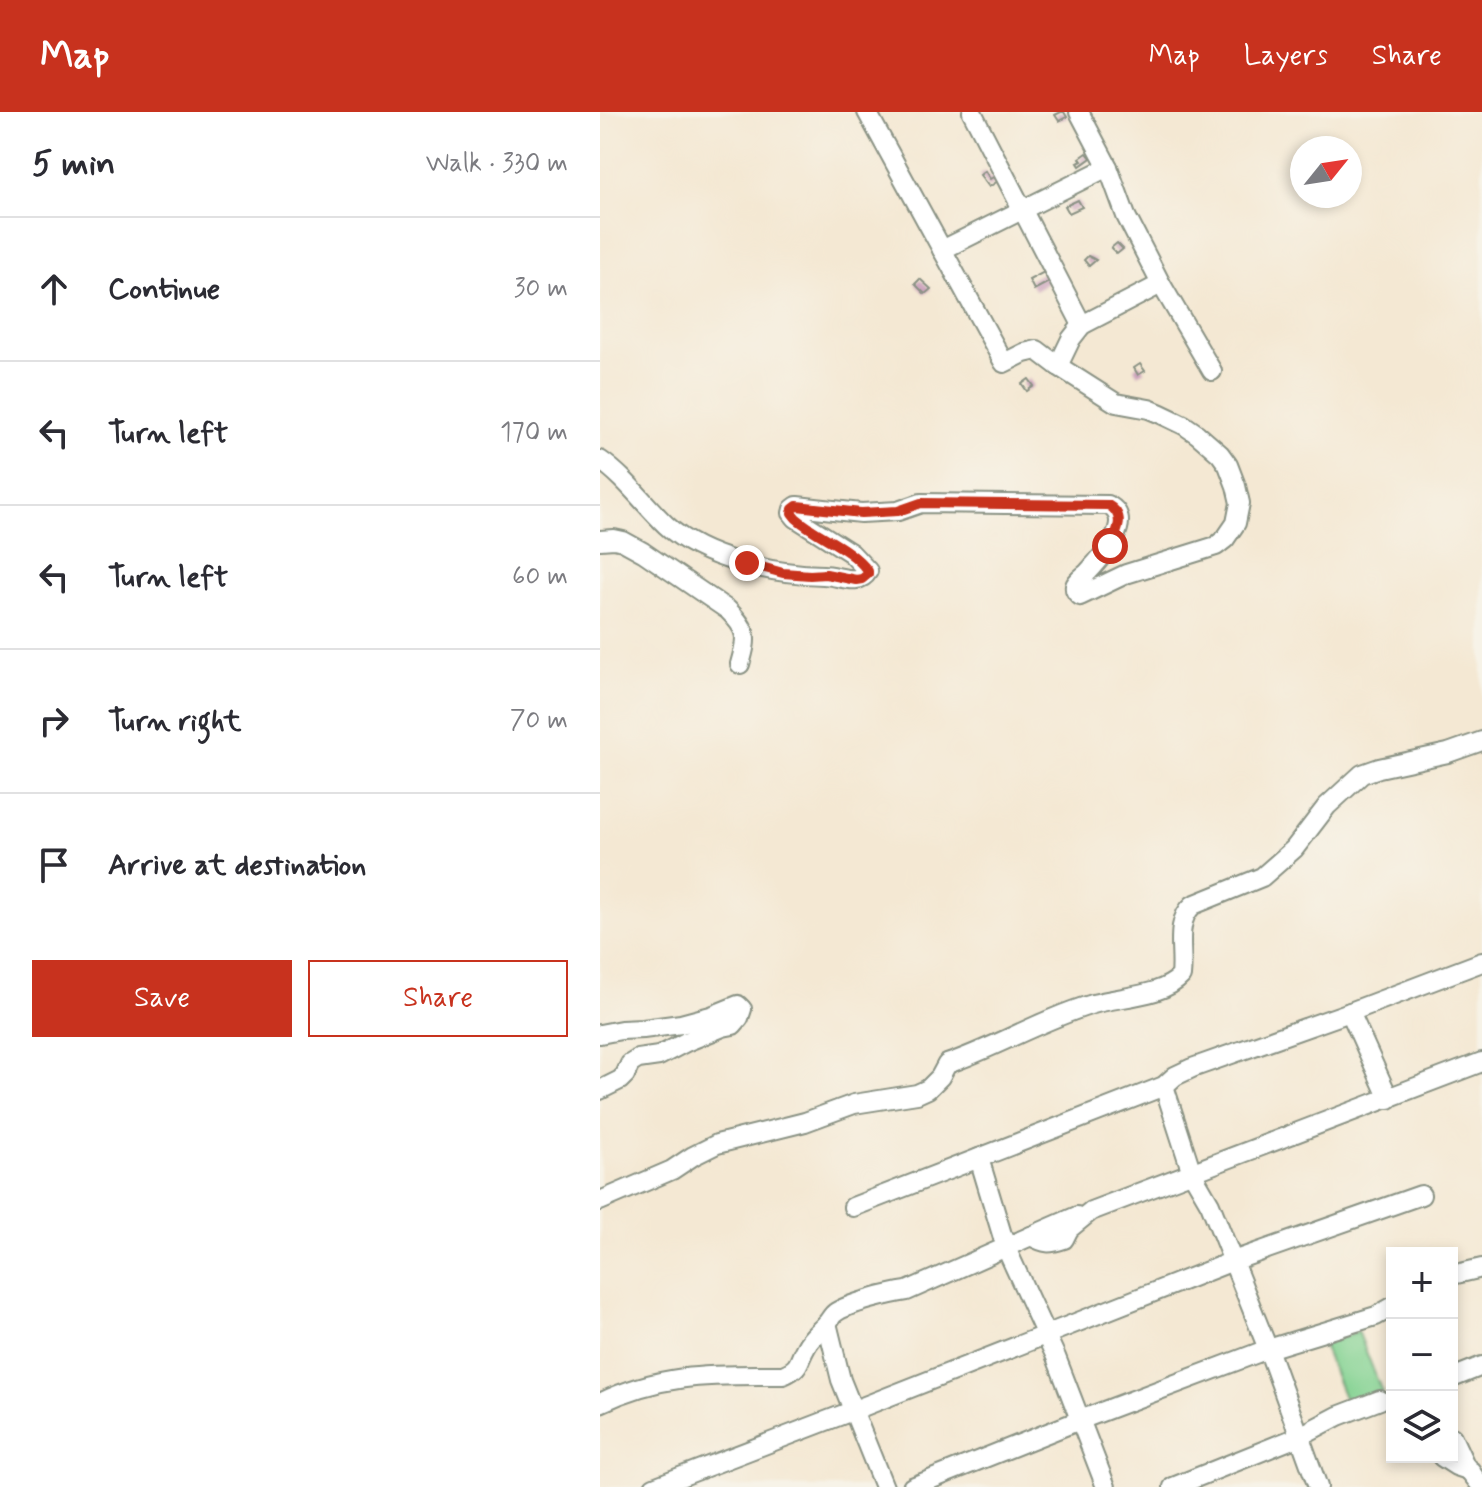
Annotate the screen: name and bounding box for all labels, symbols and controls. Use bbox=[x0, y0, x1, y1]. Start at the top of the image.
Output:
text: Map bbox=[40, 32, 110, 81]
text: Map bbox=[1149, 38, 1200, 75]
text: Layers bbox=[1244, 38, 1328, 75]
text: Share bbox=[1372, 38, 1442, 75]
north arrow bbox=[1290, 136, 1362, 208]
text: 5 min bbox=[32, 142, 115, 187]
text: Walk · 330 m bbox=[426, 147, 568, 181]
icon: ahead bbox=[32, 267, 76, 311]
text: Continue bbox=[108, 270, 220, 309]
text: 30 m bbox=[514, 272, 568, 306]
icon: left bbox=[32, 411, 76, 455]
text: Turn left bbox=[108, 414, 228, 453]
text: 170 m bbox=[500, 416, 568, 450]
route start bbox=[1092, 528, 1128, 564]
route end bbox=[729, 545, 765, 581]
icon: left bbox=[32, 555, 76, 599]
text: Turn left bbox=[108, 558, 228, 597]
text: 60 m bbox=[512, 560, 568, 594]
icon: right bbox=[32, 699, 76, 743]
text: Turn right bbox=[108, 702, 241, 741]
text: 70 m bbox=[510, 704, 568, 738]
icon: arrive bbox=[32, 843, 76, 887]
text: Arrive at destination bbox=[108, 846, 366, 885]
button: Save bbox=[32, 960, 292, 1037]
button: Share bbox=[308, 960, 568, 1037]
map controls bbox=[1386, 1247, 1458, 1463]
button: + bbox=[1386, 1247, 1458, 1319]
button: − bbox=[1386, 1319, 1458, 1391]
button: layers bbox=[1386, 1391, 1458, 1463]

